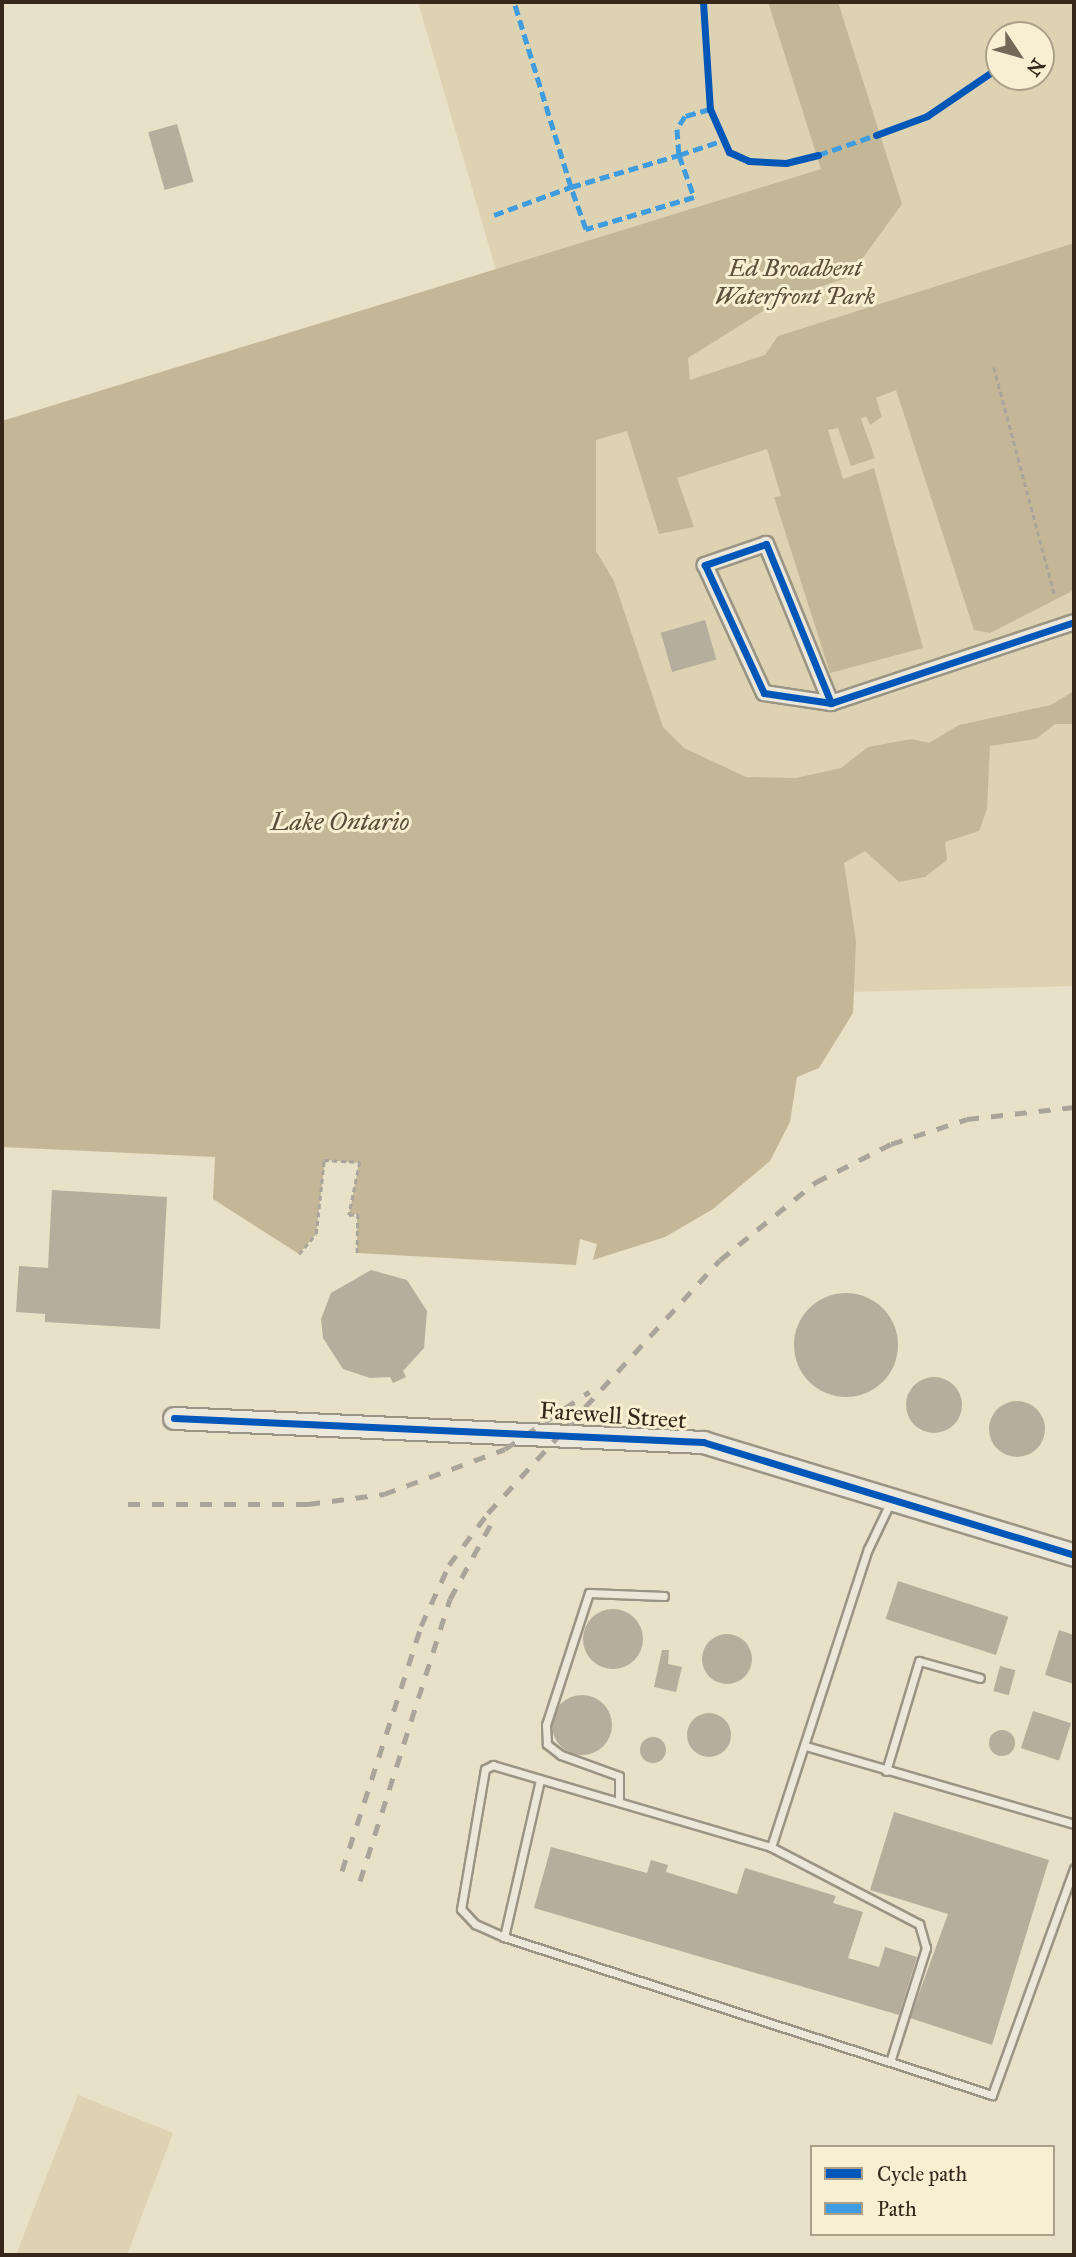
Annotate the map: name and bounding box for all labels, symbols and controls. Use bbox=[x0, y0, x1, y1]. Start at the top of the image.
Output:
north arrow bbox=[985, 21, 1055, 91]
text: N bbox=[1022, 54, 1050, 81]
park label: Ed Broadbent Waterfront Park bbox=[715, 255, 875, 311]
water label: Lake Ontario bbox=[271, 806, 409, 838]
street label: Farewell Street bbox=[538, 1396, 688, 1436]
legend bbox=[810, 2145, 1055, 2236]
text: Cycle path bbox=[877, 2161, 967, 2187]
text: Path bbox=[877, 2196, 917, 2222]

